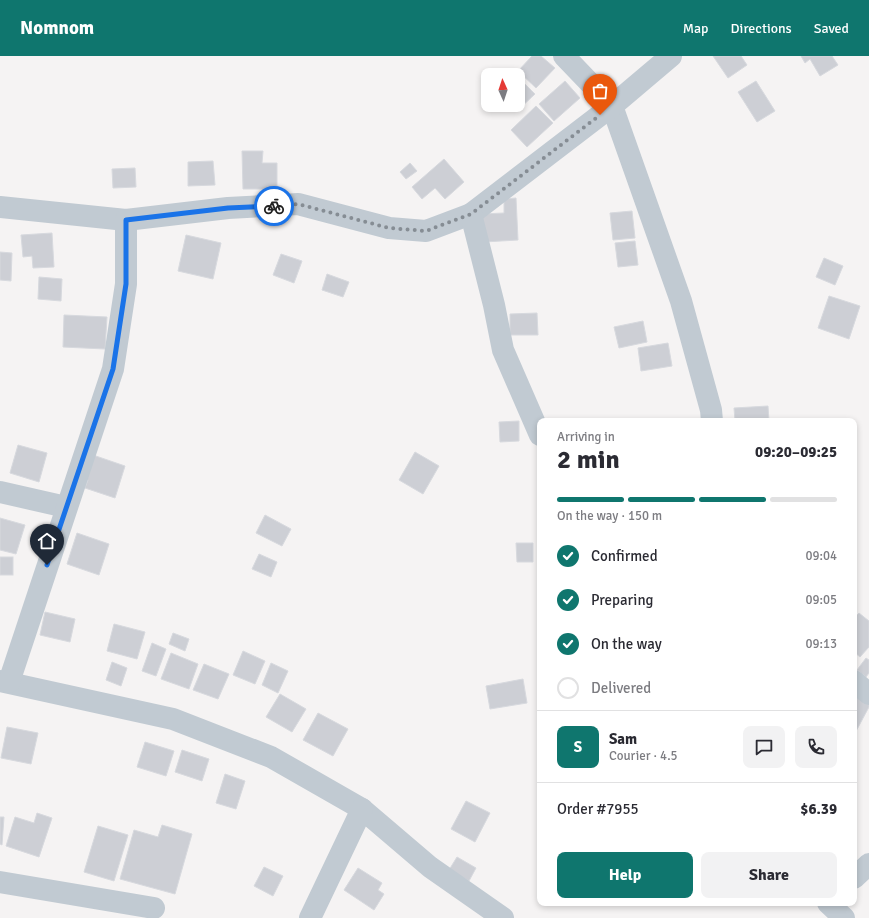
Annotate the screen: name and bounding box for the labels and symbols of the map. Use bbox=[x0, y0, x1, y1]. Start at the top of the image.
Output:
north arrow bbox=[481, 68, 525, 112]
pin bbox=[583, 74, 617, 115]
courier bbox=[254, 186, 294, 226]
pin bbox=[30, 524, 64, 565]

